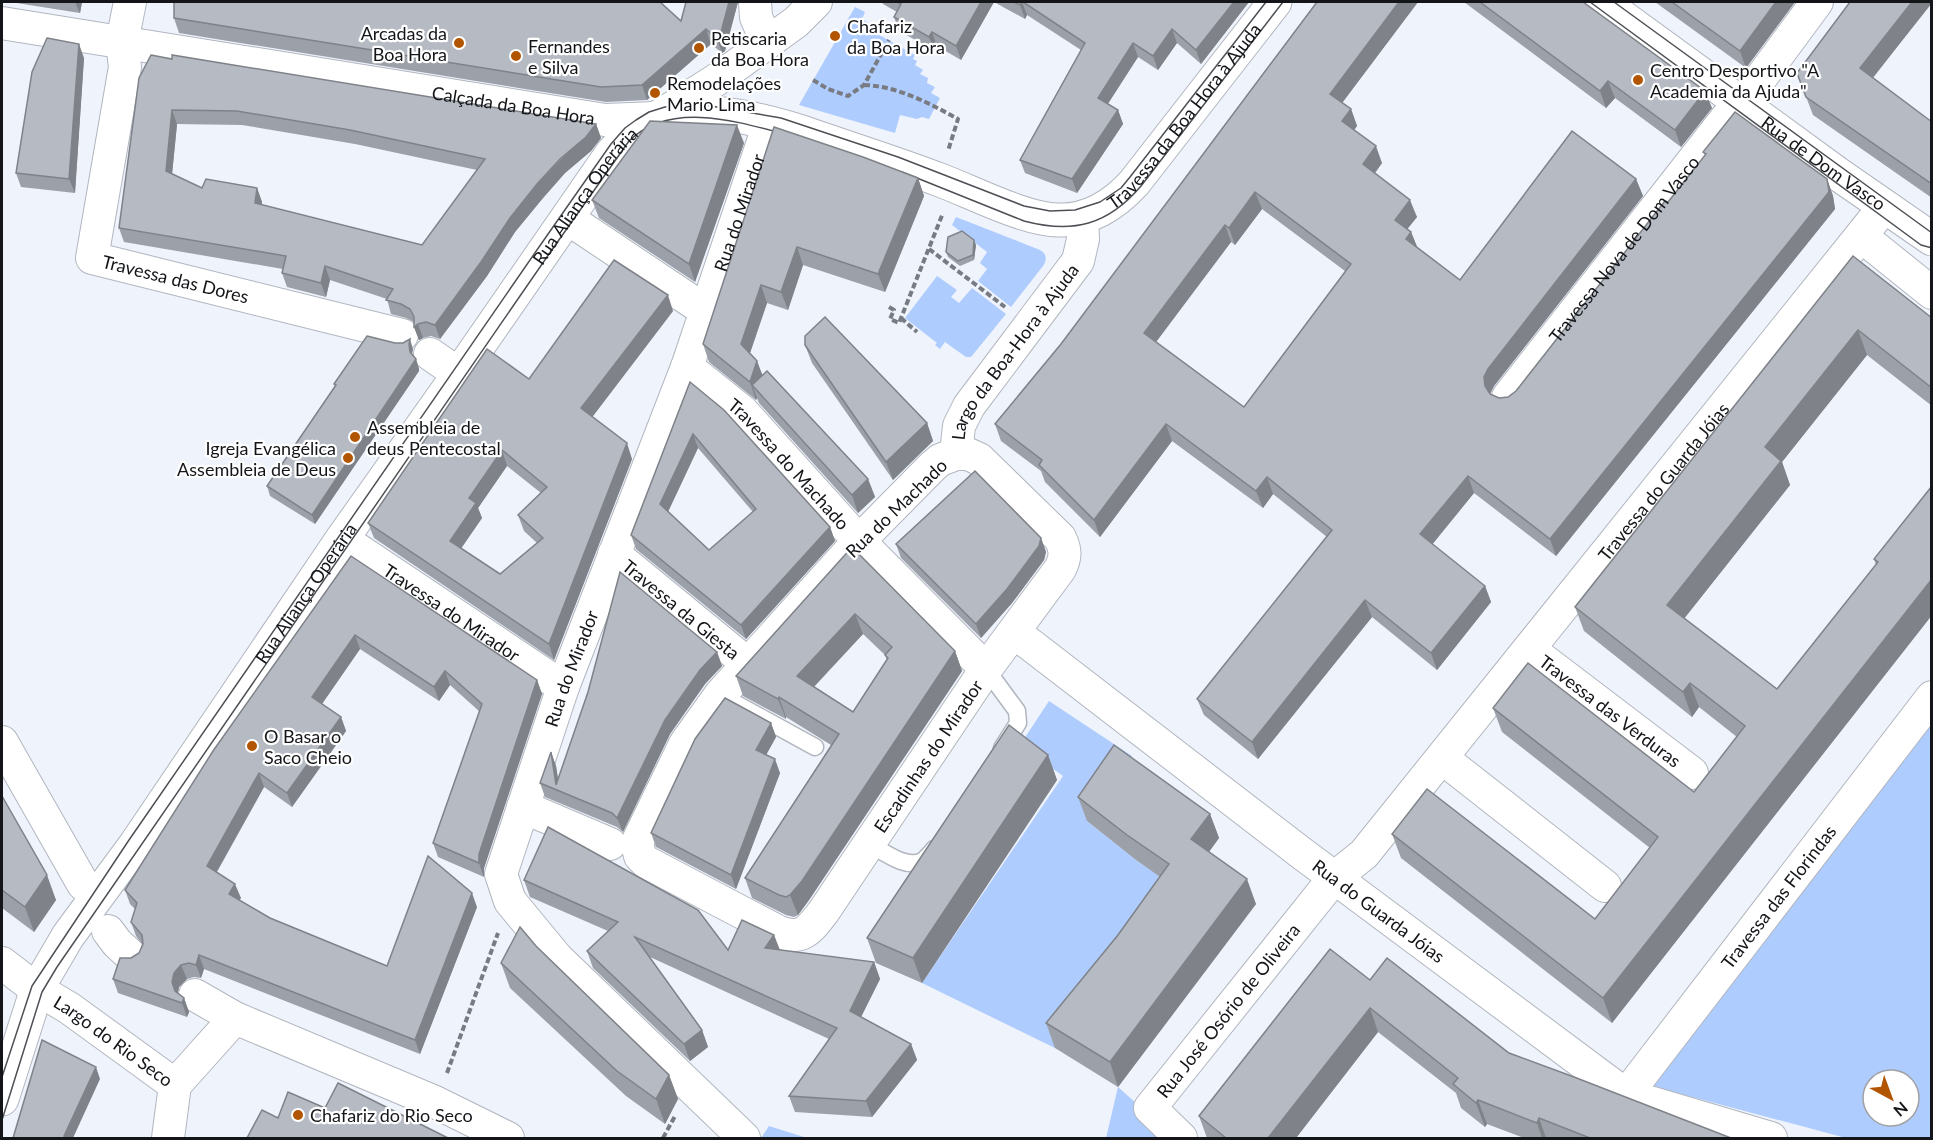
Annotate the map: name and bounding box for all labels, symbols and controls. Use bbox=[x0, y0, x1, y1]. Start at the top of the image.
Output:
place label: Chafariz da Boa Hora bbox=[847, 15, 945, 58]
street label: Travessa da Boa Hora à Ajuda bbox=[1103, 19, 1265, 214]
place label: Arcadas da Boa Hora bbox=[361, 22, 447, 65]
place label: Petiscaria da Boa Hora bbox=[711, 27, 809, 70]
marker: Chafariz da Boa Hora bbox=[828, 29, 842, 43]
place label: Fernandes e Silva bbox=[528, 35, 610, 78]
marker: Arcadas da Boa Hora bbox=[452, 36, 466, 50]
marker: Petiscaria da Boa Hora bbox=[692, 41, 706, 55]
marker: Fernandes e Silva bbox=[509, 49, 523, 63]
place label: Centro Desportivo "A Academia da Ajuda" bbox=[1650, 59, 1820, 102]
place label: Remodelações Mario Lima bbox=[667, 72, 781, 115]
marker: Centro Desportivo "A Academia da Ajuda" bbox=[1631, 73, 1645, 87]
street label: Calçada da Boa Hora bbox=[430, 81, 596, 129]
marker: Remodelações Mario Lima bbox=[648, 86, 662, 100]
street label: Rua de Dom Vasco bbox=[1757, 111, 1890, 215]
street label: Rua Aliança Operária bbox=[527, 122, 642, 268]
street label: Rua do Mirador bbox=[709, 151, 769, 274]
street label: Travessa Nova de Dom Vasco bbox=[1544, 151, 1704, 347]
street label: Travessa das Dores bbox=[100, 250, 251, 308]
street label: Largo da Boa-Hora à Ajuda bbox=[947, 259, 1083, 441]
street label: Travessa do Machado bbox=[724, 393, 854, 534]
street label: Travessa do Guarda Jóias bbox=[1593, 398, 1734, 565]
place label: Assembleia de deus Pentecostal bbox=[367, 416, 501, 459]
marker: Assembleia de deus Pentecostal bbox=[348, 430, 362, 444]
place label: Igreja Evangélica Assembleia de Deus bbox=[177, 437, 336, 480]
marker: Igreja Evangélica Assembleia de Deus bbox=[341, 451, 355, 465]
street label: Rua do Machado bbox=[841, 454, 951, 562]
street label: Rua Aliança Operária bbox=[250, 519, 361, 668]
street label: Travessa da Giesta bbox=[618, 555, 744, 664]
street label: Travessa do Mirador bbox=[379, 559, 524, 666]
street label: Rua do Mirador bbox=[540, 607, 603, 730]
street label: Travessa das Verduras bbox=[1535, 650, 1686, 772]
street label: Escadinhas do Mirador bbox=[869, 675, 988, 837]
place label: O Basar o Saco Cheio bbox=[264, 725, 352, 768]
marker: O Basar o Saco Cheio bbox=[245, 739, 259, 753]
street label: Travessa das Florindas bbox=[1716, 820, 1841, 973]
street label: Rua do Guarda Jóias bbox=[1308, 854, 1449, 967]
street label: Rua José Osório de Oliveira bbox=[1152, 919, 1304, 1102]
street label: Largo do Rio Seco bbox=[50, 991, 177, 1091]
north arrow bbox=[1861, 1068, 1921, 1128]
text: N bbox=[1890, 1098, 1912, 1121]
place label: Chafariz do Rio Seco bbox=[310, 1104, 473, 1126]
marker: Chafariz do Rio Seco bbox=[291, 1108, 305, 1122]

